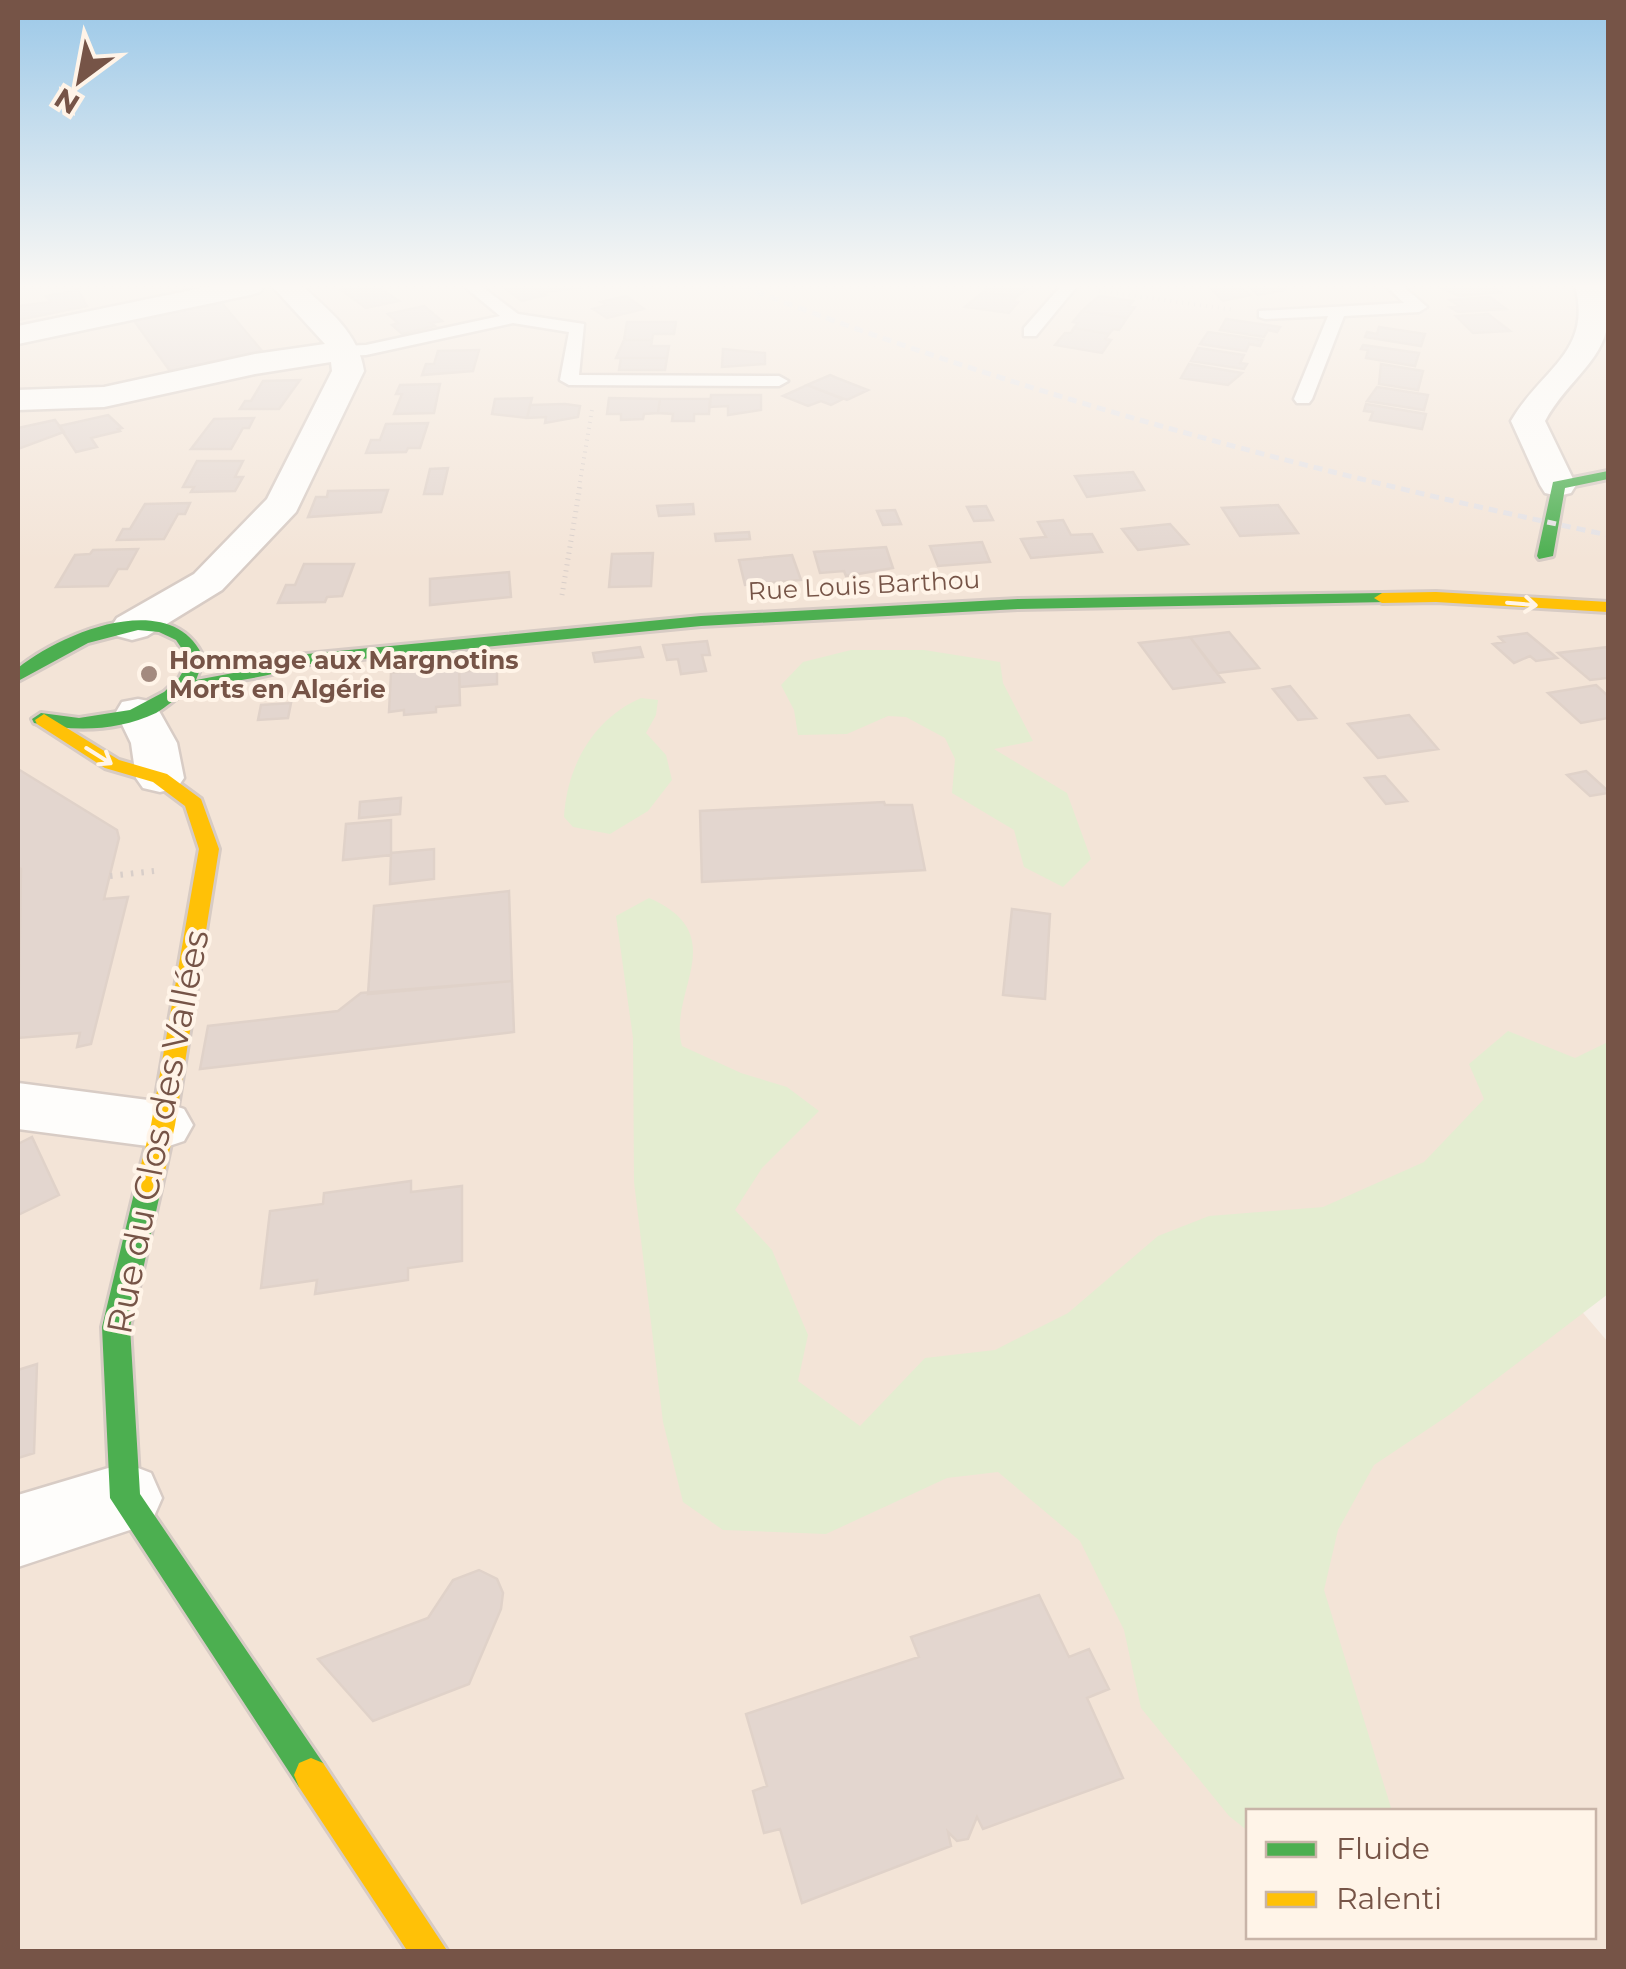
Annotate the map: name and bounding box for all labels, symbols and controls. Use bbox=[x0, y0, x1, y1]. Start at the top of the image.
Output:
north arrow bbox=[30, 30, 130, 130]
text: N bbox=[48, 81, 85, 122]
street label: Rue Louis Barthou bbox=[747, 564, 981, 606]
one-way arrow bbox=[1506, 595, 1538, 614]
place label: Hommage aux Margnotins Morts en Algérie bbox=[169, 645, 519, 704]
marker: Hommage aux Margnotins Morts en Algérie bbox=[138, 663, 160, 685]
one-way arrow bbox=[84, 745, 113, 766]
street label: Rue du Clos des Vallées bbox=[97, 926, 218, 1337]
legend bbox=[1246, 1809, 1596, 1939]
text: Fluide bbox=[1336, 1830, 1430, 1867]
text: Ralenti bbox=[1336, 1880, 1442, 1917]

